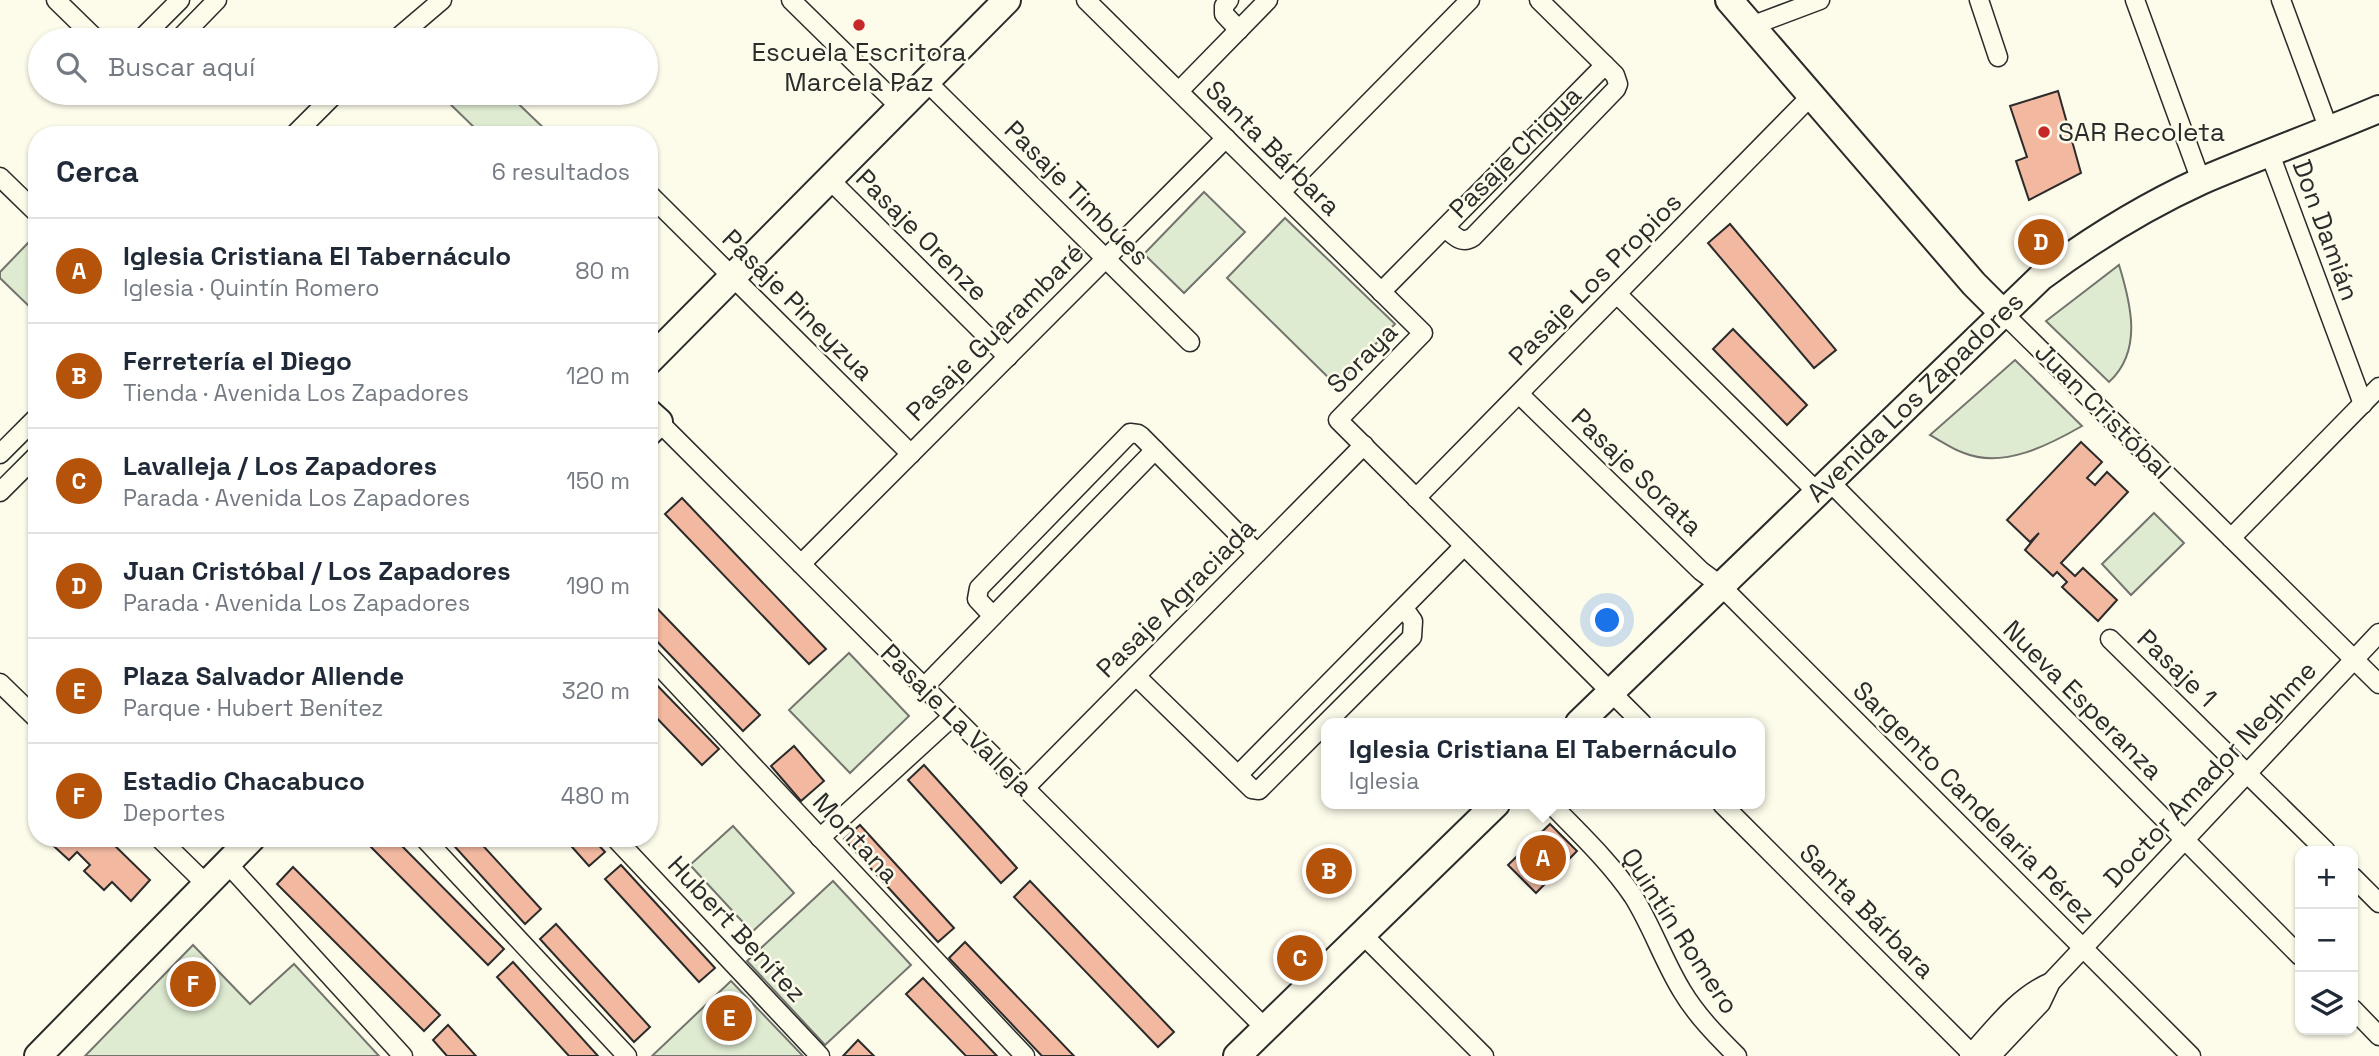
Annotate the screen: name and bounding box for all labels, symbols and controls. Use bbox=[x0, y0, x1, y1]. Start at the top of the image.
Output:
marker: Escuela Escritora Marcela Paz bbox=[851, 17, 867, 33]
search box bbox=[28, 28, 658, 105]
place label: Escuela Escritora Marcela Paz bbox=[751, 35, 967, 99]
icon: search bbox=[52, 48, 90, 86]
text: Buscar aquí bbox=[108, 50, 255, 84]
street label: Santa Bárbara bbox=[1198, 73, 1348, 223]
street label: Pasaje Chigua bbox=[1442, 79, 1588, 225]
street label: Pasaje Timbúes bbox=[997, 113, 1157, 273]
place label: SAR Recoleta bbox=[2058, 115, 2225, 149]
marker: SAR Recoleta bbox=[2036, 124, 2052, 140]
text: Cerca bbox=[56, 152, 139, 191]
street label: Don Damián bbox=[2285, 155, 2367, 305]
text: 6 resultados bbox=[492, 157, 630, 187]
street label: Pasaje Orenze bbox=[849, 162, 995, 308]
street label: Pasaje Los Propios bbox=[1501, 185, 1689, 373]
pin: D bbox=[2018, 216, 2064, 268]
street label: Pasaje Pineyzua bbox=[715, 222, 881, 388]
street label: Pasaje Guarambaré bbox=[899, 236, 1091, 428]
text: Iglesia Cristiana El Tabernáculo bbox=[123, 239, 511, 273]
text: A bbox=[72, 256, 86, 286]
text: 80 m bbox=[575, 256, 630, 286]
text: Iglesia · Quintín Romero bbox=[123, 273, 379, 303]
street label: Avenida Los Zapadores bbox=[1799, 285, 2031, 509]
street label: Soraya bbox=[1319, 315, 1405, 401]
street label: Juan Cristóbal bbox=[2027, 335, 2179, 487]
text: Ferretería el Diego bbox=[123, 344, 352, 378]
text: B bbox=[71, 361, 87, 391]
text: 120 m bbox=[566, 361, 630, 391]
text: Tienda · Avenida Los Zapadores bbox=[123, 378, 469, 408]
street label: Pasaje Sorata bbox=[1564, 401, 1710, 543]
text: Lavalleja / Los Zapadores bbox=[123, 449, 437, 483]
text: C bbox=[72, 466, 86, 496]
text: 150 m bbox=[566, 466, 630, 496]
text: Parada · Avenida Los Zapadores bbox=[123, 483, 470, 513]
street label: Pasaje Agraciada bbox=[1089, 511, 1263, 685]
text: Juan Cristóbal / Los Zapadores bbox=[123, 554, 511, 588]
text: D bbox=[71, 571, 87, 601]
text: 190 m bbox=[566, 571, 630, 601]
text: Parada · Avenida Los Zapadores bbox=[123, 588, 470, 618]
your location bbox=[1590, 603, 1624, 637]
street label: Nueva Esperanza bbox=[1996, 613, 2170, 787]
street label: Pasaje 1 bbox=[2130, 622, 2224, 714]
street label: Pasaje La Valleja bbox=[873, 636, 1041, 804]
street label: Doctor Amador Neghme bbox=[2096, 654, 2324, 894]
text: Plaza Salvador Allende bbox=[123, 659, 404, 693]
street label: Sargento Candelaria Pérez bbox=[1846, 674, 2102, 930]
text: E bbox=[73, 676, 85, 706]
text: 320 m bbox=[562, 676, 630, 706]
text: Parque · Hubert Benítez bbox=[123, 693, 383, 723]
popup bbox=[1321, 718, 1765, 809]
text: Iglesia Cristiana El Tabernáculo bbox=[1349, 732, 1737, 766]
text: Estadio Chacabuco bbox=[123, 764, 365, 798]
text: Iglesia bbox=[1349, 766, 1419, 796]
text: F bbox=[73, 781, 85, 811]
text: 480 m bbox=[561, 781, 630, 811]
street label: Montana bbox=[805, 786, 907, 891]
text: Deportes bbox=[123, 798, 225, 828]
pin: A bbox=[1520, 832, 1566, 884]
street label: Santa Bárbara bbox=[1792, 836, 1942, 986]
street label: Quintín Romero bbox=[1613, 841, 1747, 1021]
pin: B bbox=[1306, 845, 1352, 897]
map controls bbox=[2295, 846, 2358, 1035]
button: + bbox=[2295, 846, 2358, 909]
street label: Hubert Benítez bbox=[660, 849, 814, 1009]
button: − bbox=[2295, 909, 2358, 972]
pin: C bbox=[1277, 932, 1323, 984]
pin: F bbox=[170, 958, 216, 1010]
button: layers bbox=[2295, 972, 2358, 1035]
pin: E bbox=[706, 992, 752, 1044]

